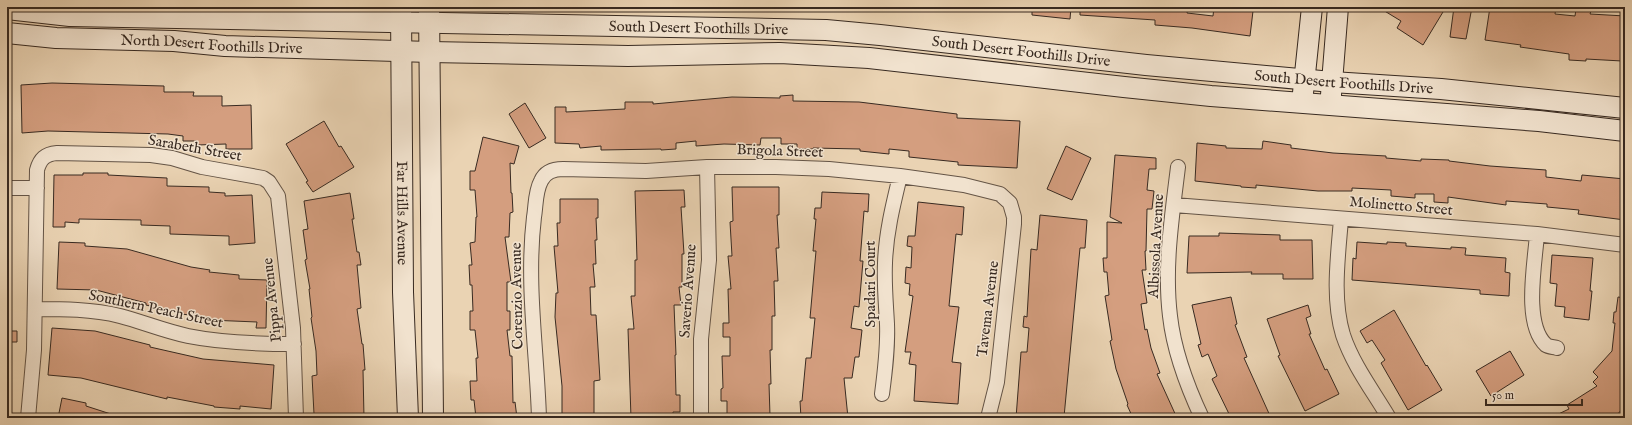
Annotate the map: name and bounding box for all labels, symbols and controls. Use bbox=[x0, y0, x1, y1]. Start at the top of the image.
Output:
street label: South Desert Foothills Drive bbox=[609, 16, 789, 39]
street label: North Desert Foothills Drive bbox=[120, 30, 303, 58]
street label: South Desert Foothills Drive bbox=[931, 31, 1112, 70]
street label: South Desert Foothills Drive bbox=[1253, 65, 1434, 98]
street label: Sarabeth Street bbox=[147, 130, 243, 166]
street label: Brigola Street bbox=[736, 140, 824, 162]
street label: Far Hills Avenue bbox=[393, 161, 412, 265]
street label: Molinetto Street bbox=[1348, 192, 1454, 220]
street label: Albissola Avenue bbox=[1144, 193, 1168, 300]
street label: Spadari Court bbox=[861, 241, 880, 327]
street label: Corenzio Avenue bbox=[507, 242, 527, 350]
street label: Saverio Avenue bbox=[675, 243, 701, 339]
street label: Pippa Avenue bbox=[258, 257, 286, 343]
street label: Tavema Avenue bbox=[973, 260, 1003, 358]
street label: Southern Peach Street bbox=[87, 285, 225, 333]
scale bar bbox=[1486, 381, 1582, 407]
text: 50 m bbox=[1492, 388, 1514, 403]

